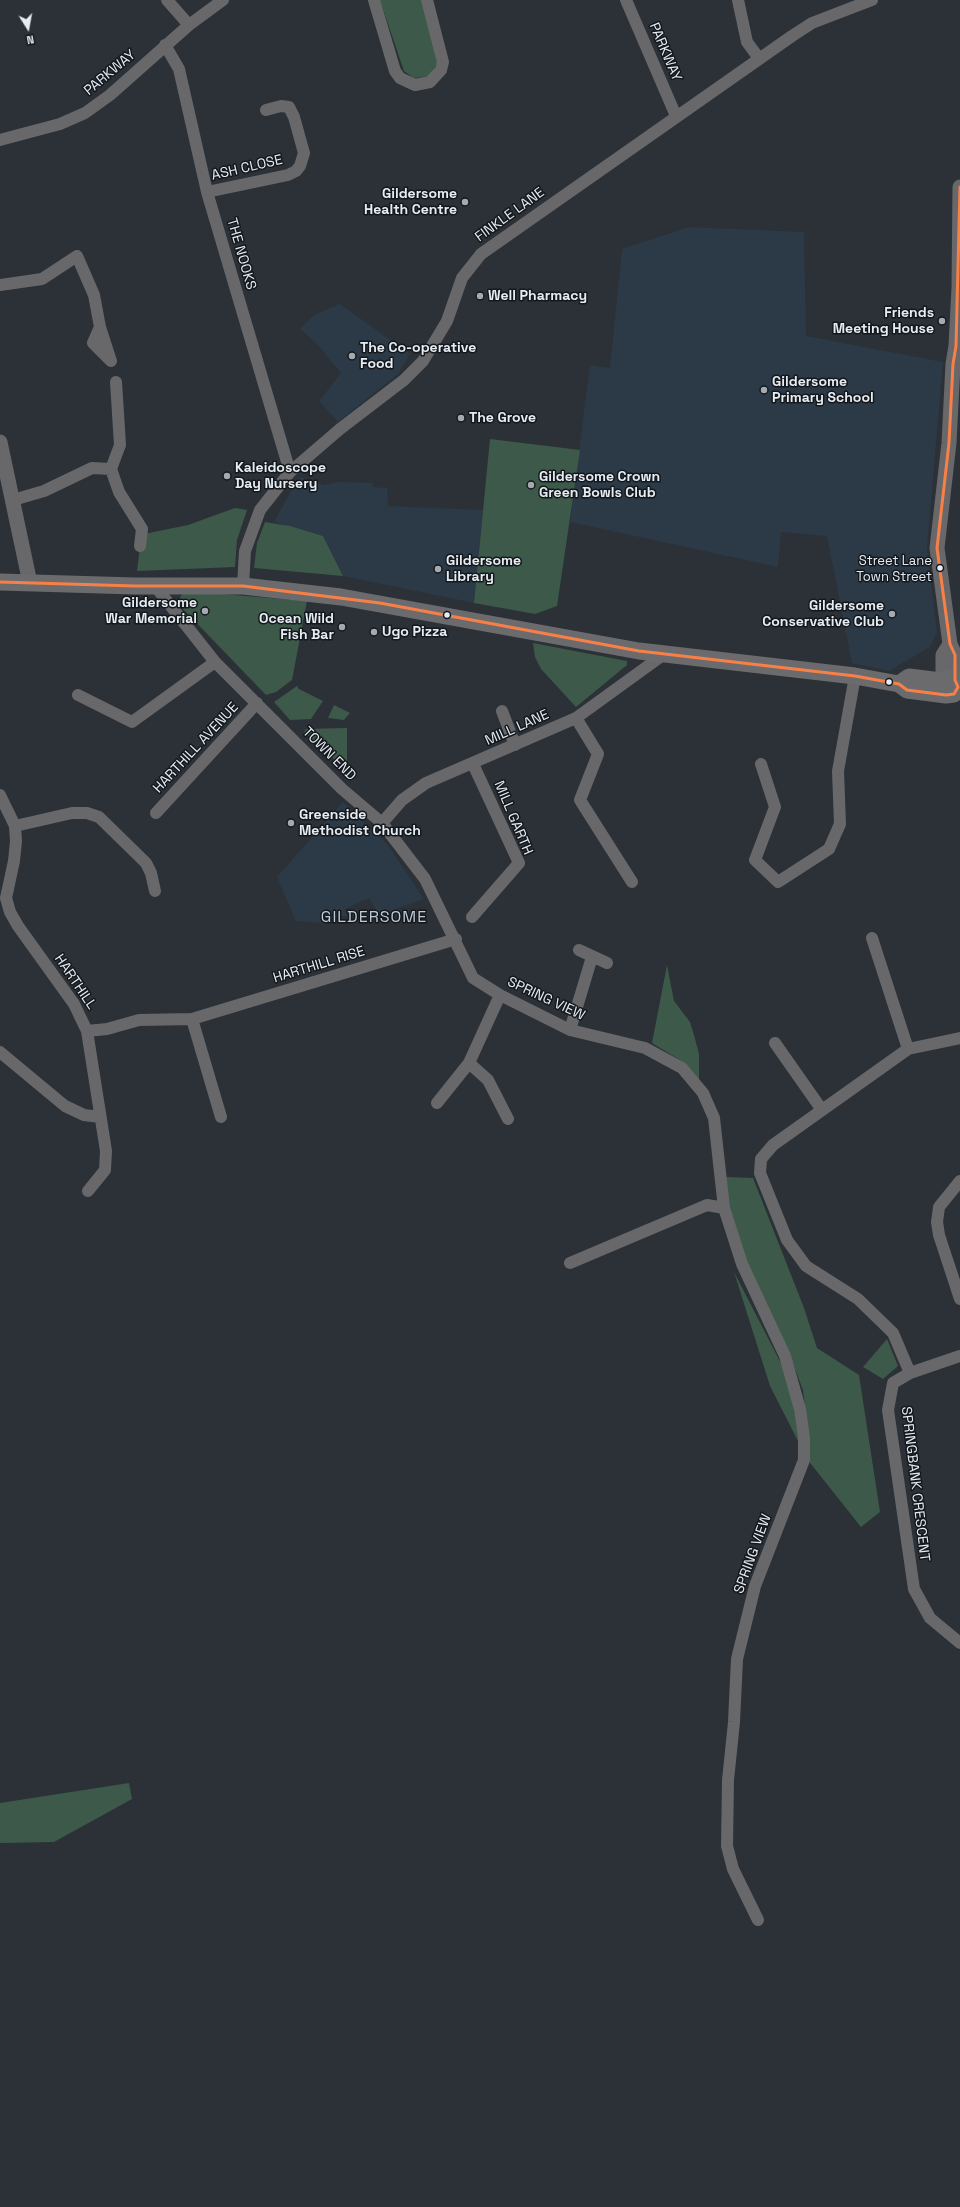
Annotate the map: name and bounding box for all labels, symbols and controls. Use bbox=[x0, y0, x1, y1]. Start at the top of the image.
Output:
north arrow bbox=[8, 8, 48, 48]
street label: PARKWAY bbox=[645, 20, 685, 84]
text: N bbox=[25, 32, 35, 47]
street label: PARKWAY bbox=[81, 47, 139, 99]
street label: ASH CLOSE bbox=[210, 152, 284, 184]
street label: FINKLE LANE bbox=[472, 184, 548, 246]
place label: Gildersome Health Centre bbox=[364, 186, 457, 218]
marker: Gildersome Health Centre bbox=[460, 197, 470, 207]
street label: THE NOOKS bbox=[223, 216, 259, 292]
place label: Well Pharmacy bbox=[488, 288, 587, 304]
marker: Well Pharmacy bbox=[475, 291, 485, 301]
place label: Friends Meeting House bbox=[833, 305, 934, 338]
marker: Friends Meeting House bbox=[937, 316, 947, 326]
place label: The Co-operative Food bbox=[360, 340, 476, 372]
marker: The Co-operative Food bbox=[347, 351, 357, 361]
place label: Gildersome Primary School bbox=[772, 374, 874, 406]
marker: Gildersome Primary School bbox=[759, 385, 769, 395]
place label: The Grove bbox=[469, 410, 536, 426]
marker: The Grove bbox=[456, 413, 466, 423]
place label: Kaleidoscope Day Nursery bbox=[235, 460, 326, 492]
place label: Gildersome Crown Green Bowls Club bbox=[539, 469, 660, 502]
marker: Kaleidoscope Day Nursery bbox=[222, 471, 232, 481]
marker: Gildersome Crown Green Bowls Club bbox=[526, 480, 536, 490]
place label: Gildersome Library bbox=[446, 553, 521, 586]
place label: Street Lane Town Street bbox=[856, 553, 932, 584]
marker: Street Lane Town Street bbox=[935, 563, 945, 573]
marker: Gildersome Library bbox=[433, 564, 443, 574]
place label: Gildersome War Memorial bbox=[105, 595, 197, 628]
place label: Gildersome Conservative Club bbox=[762, 598, 884, 630]
marker: Gildersome War Memorial bbox=[200, 606, 210, 616]
marker: Gildersome Conservative Club bbox=[887, 609, 897, 619]
unlabelled marker bbox=[442, 610, 452, 620]
place label: Ocean Wild Fish Bar bbox=[259, 611, 334, 644]
marker: Ocean Wild Fish Bar bbox=[337, 622, 347, 632]
place label: Ugo Pizza bbox=[382, 624, 447, 640]
marker: Ugo Pizza bbox=[369, 627, 379, 637]
unlabelled marker bbox=[884, 677, 894, 687]
street label: HARTHILL AVENUE bbox=[150, 699, 242, 797]
street label: MILL LANE bbox=[482, 706, 552, 750]
street label: TOWN END bbox=[299, 724, 359, 784]
street label: MILL GARTH bbox=[490, 779, 536, 857]
place label: Greenside Methodist Church bbox=[299, 807, 421, 840]
marker: Greenside Methodist Church bbox=[286, 818, 296, 828]
district label: GILDERSOME bbox=[321, 908, 427, 928]
street label: HARTHILL RISE bbox=[271, 943, 367, 987]
street label: HARTHILL bbox=[50, 951, 100, 1013]
street label: SPRING VIEW bbox=[505, 974, 587, 1024]
street label: SPRINGBANK CRESCENT bbox=[897, 1406, 933, 1562]
street label: SPRING VIEW bbox=[731, 1512, 775, 1596]

